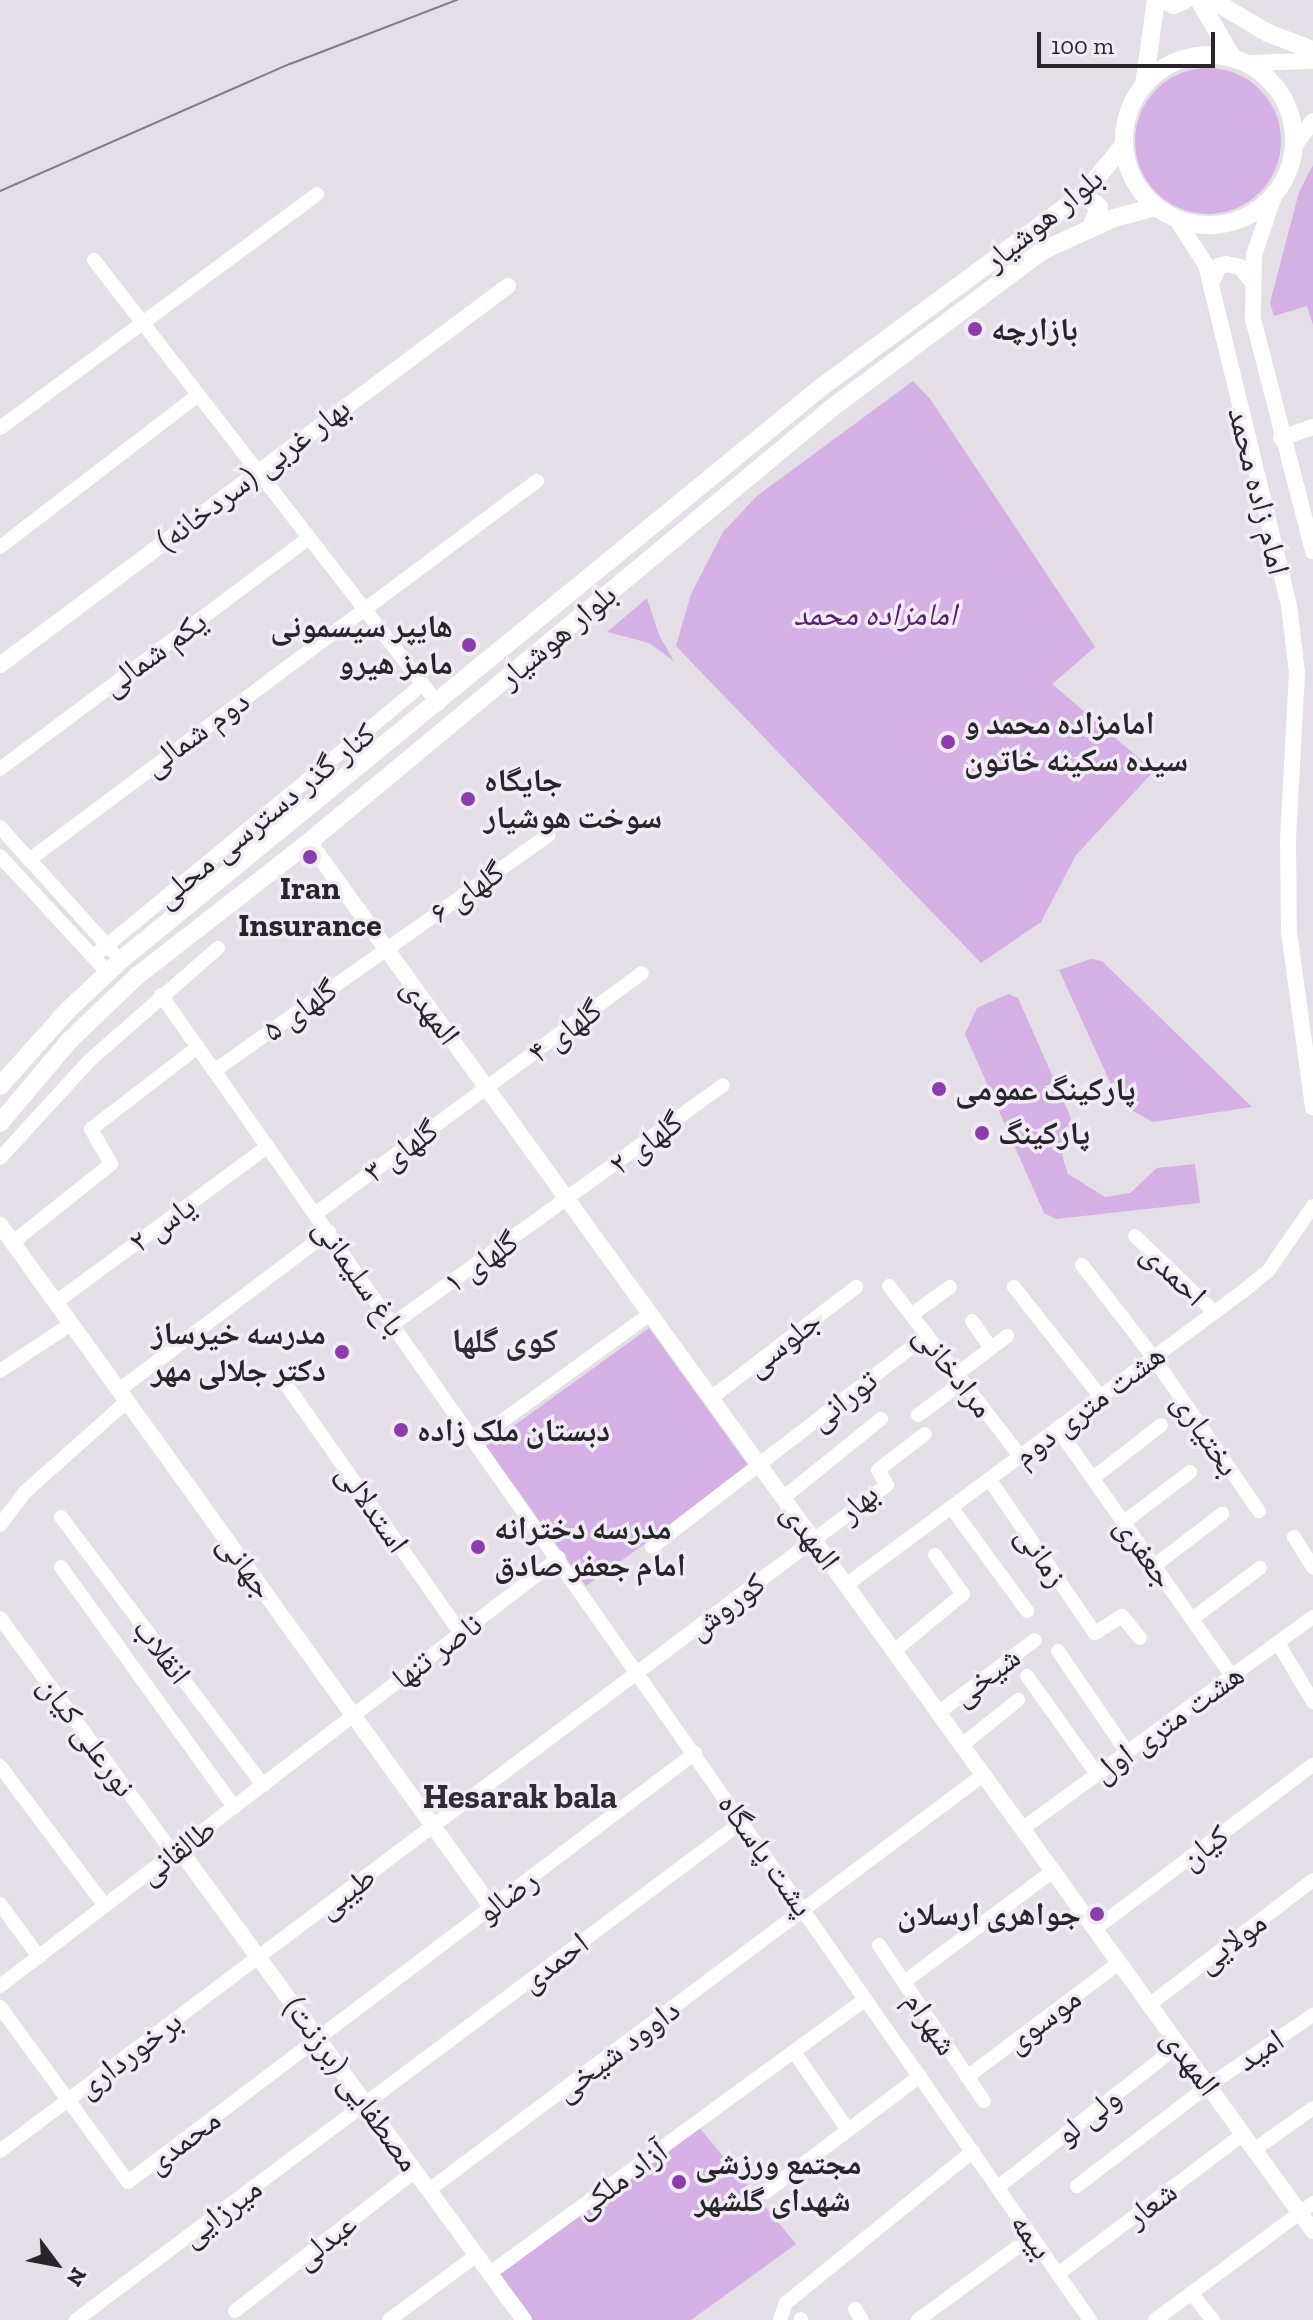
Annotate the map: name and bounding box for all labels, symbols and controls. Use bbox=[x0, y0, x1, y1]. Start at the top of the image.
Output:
scale bar bbox=[1041, 16, 1219, 66]
text: 100 m bbox=[1051, 31, 1114, 60]
street label: بلوار هوشیار bbox=[975, 159, 1111, 279]
place label: بازارچه bbox=[991, 310, 1078, 348]
marker: بازارچه bbox=[966, 320, 984, 338]
street label: بهار غربی (سردخانه) bbox=[149, 389, 357, 559]
street label: امام زاده محمد bbox=[1220, 403, 1298, 579]
street label: بلوار هوشیار bbox=[490, 575, 624, 697]
park label: امامزاده محمد bbox=[793, 595, 957, 633]
street label: یکم شمالی bbox=[94, 602, 214, 704]
place label: هایپر سیسمونی مامز هیرو bbox=[270, 608, 453, 683]
marker: هایپر سیسمونی مامز هیرو bbox=[460, 636, 478, 654]
street label: دوم شمالی bbox=[135, 682, 257, 784]
place label: امامزاده محمد و سیده سکینه خاتون bbox=[964, 705, 1188, 780]
street label: کنار گذر دسترسی محلی bbox=[147, 714, 383, 916]
marker: امامزاده محمد و سیده سکینه خاتون bbox=[939, 733, 957, 751]
place label: جایگاه سوخت هوشیار bbox=[484, 762, 662, 837]
marker: جایگاه سوخت هوشیار bbox=[459, 790, 477, 808]
marker: Iran Insurance bbox=[301, 848, 319, 866]
street label: گلهای ۶ bbox=[422, 853, 512, 931]
place label: Iran Insurance bbox=[238, 870, 382, 945]
street label: المهدی bbox=[393, 969, 469, 1053]
street label: گلهای ۵ bbox=[255, 971, 345, 1049]
street label: گلهای ۴ bbox=[520, 991, 610, 1071]
place label: پارکینگ عمومی bbox=[955, 1070, 1135, 1108]
marker: پارکینگ عمومی bbox=[930, 1080, 948, 1098]
street label: گلهای ۲ bbox=[601, 1103, 691, 1183]
street label: گلهای ۳ bbox=[356, 1111, 446, 1191]
place label: پارکینگ bbox=[998, 1114, 1090, 1152]
marker: پارکینگ bbox=[973, 1124, 991, 1142]
street label: یاس ۲ bbox=[121, 1187, 203, 1261]
street label: باغ سلیمانی bbox=[305, 1210, 415, 1344]
street label: گلهای ۱ bbox=[436, 1223, 526, 1301]
street label: احمدی bbox=[1133, 1234, 1215, 1314]
street label: جلوسی bbox=[737, 1301, 829, 1385]
place label: مدرسه خیرساز دکتر جلالی مهر bbox=[151, 1315, 326, 1390]
street label: مرادخانی bbox=[906, 1317, 1002, 1425]
district label: کوی گلها bbox=[452, 1321, 558, 1361]
street label: هشت متری دوم bbox=[1005, 1335, 1173, 1475]
marker: مدرسه خیرساز دکتر جلالی مهر bbox=[333, 1343, 351, 1361]
street label: تورانی bbox=[801, 1361, 885, 1439]
street label: بختیاری bbox=[1164, 1385, 1248, 1483]
place label: دبستان ملک زاده bbox=[417, 1411, 610, 1449]
marker: دبستان ملک زاده bbox=[392, 1421, 410, 1439]
street label: استدلالی bbox=[328, 1456, 418, 1560]
street label: بهار bbox=[830, 1475, 886, 1531]
street label: المهدی bbox=[773, 1494, 849, 1578]
street label: جعفری bbox=[1107, 1509, 1183, 1595]
place label: مدرسه دخترانه امام جعفر صادق bbox=[494, 1510, 686, 1585]
street label: زمانی bbox=[1008, 1518, 1076, 1594]
street label: جهانی bbox=[209, 1526, 283, 1606]
marker: مدرسه دخترانه امام جعفر صادق bbox=[469, 1538, 487, 1556]
street label: کوروش bbox=[679, 1564, 773, 1648]
street label: ناصر تنها bbox=[384, 1605, 490, 1697]
street label: انقلاب bbox=[125, 1610, 199, 1692]
street label: شیخی bbox=[944, 1638, 1028, 1714]
street label: هشت متری اول bbox=[1084, 1655, 1252, 1791]
street label: نورعلی کیان bbox=[30, 1668, 144, 1804]
district label: Hesarak bala bbox=[423, 1777, 617, 1817]
street label: پشت پاسگاه bbox=[710, 1786, 822, 1924]
street label: طالقانی bbox=[131, 1809, 223, 1893]
street label: کیان bbox=[1172, 1816, 1236, 1878]
street label: طیبی bbox=[309, 1857, 383, 1927]
street label: رضالو bbox=[469, 1860, 545, 1932]
place label: جواهری ارسلان bbox=[897, 1895, 1081, 1933]
street label: مولایی bbox=[1188, 1903, 1274, 1981]
marker: جواهری ارسلان bbox=[1088, 1905, 1106, 1923]
street label: احمدی bbox=[512, 1924, 596, 2000]
street label: موسوی bbox=[997, 1979, 1089, 2061]
street label: شهرام bbox=[896, 1983, 966, 2063]
street label: مصطفایی (برزنت) bbox=[276, 1989, 428, 2179]
street label: داوود شیخی bbox=[547, 1990, 687, 2110]
street label: برخورداری bbox=[69, 2002, 189, 2106]
street label: المهدی bbox=[1153, 2020, 1229, 2104]
street label: امید bbox=[1229, 2020, 1291, 2080]
street label: ولی لو bbox=[1048, 2078, 1128, 2154]
street label: محمدی bbox=[138, 2100, 228, 2182]
street label: آزاد ملکی bbox=[565, 2132, 675, 2226]
place label: مجتمع ورزشی شهدای گلشهر bbox=[695, 2145, 862, 2220]
street label: میرزایی bbox=[173, 2169, 269, 2255]
street label: شعار bbox=[1118, 2172, 1184, 2236]
marker: مجتمع ورزشی شهدای گلشهر bbox=[670, 2173, 688, 2191]
street label: عبدلی bbox=[286, 2204, 364, 2278]
street label: بیمه bbox=[1003, 2205, 1061, 2267]
north arrow bbox=[16, 2224, 96, 2304]
text: N bbox=[61, 2263, 93, 2291]

